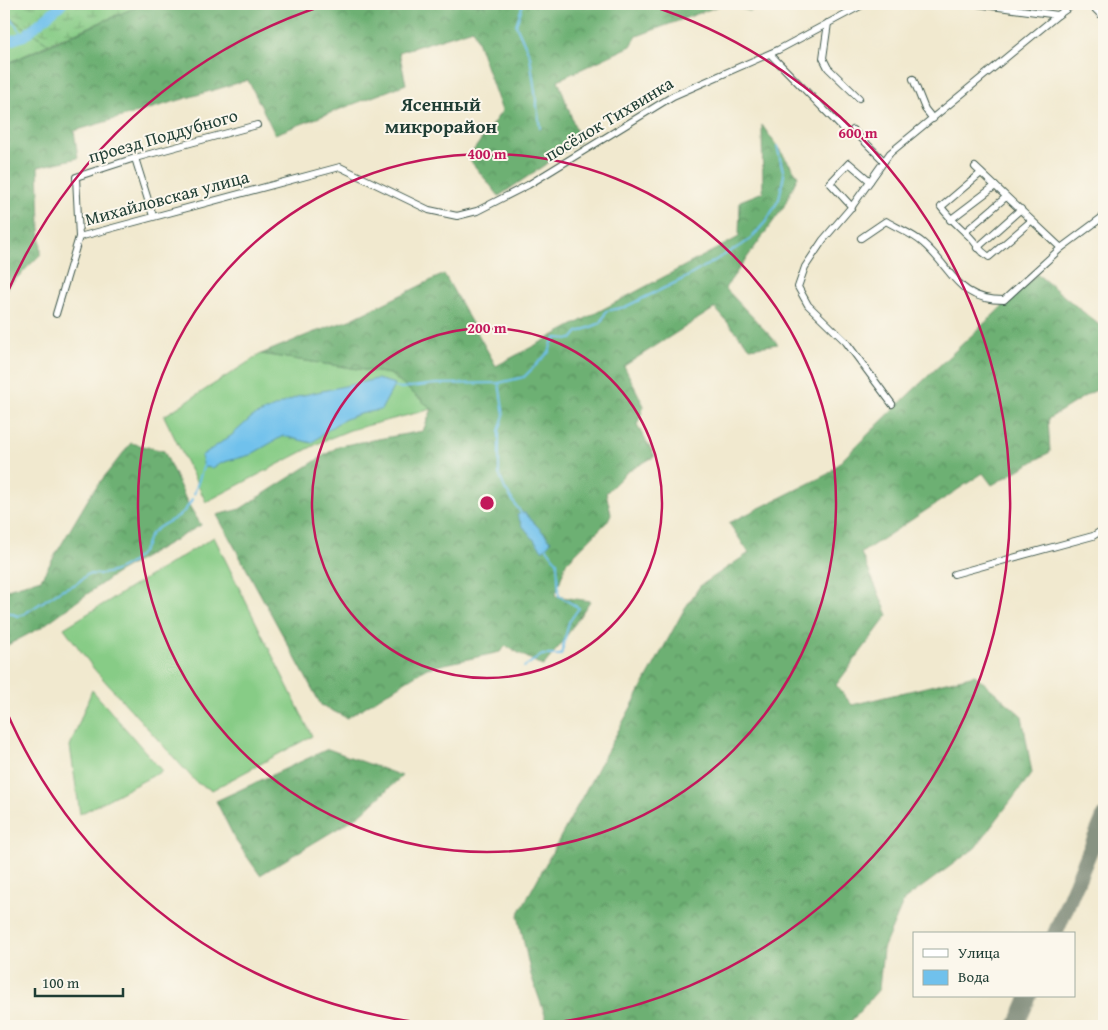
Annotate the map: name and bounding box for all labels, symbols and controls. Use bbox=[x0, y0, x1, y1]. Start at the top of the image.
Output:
street label: посёлок Тихвинка bbox=[539, 69, 679, 168]
district label: Ясенный микрорайон bbox=[385, 90, 498, 140]
street label: проезд Поддубного bbox=[85, 101, 241, 170]
text: 600 m bbox=[838, 122, 878, 143]
text: 400 m bbox=[467, 143, 507, 164]
street label: Михайловская улица bbox=[82, 163, 252, 232]
text: 200 m bbox=[467, 317, 507, 338]
centre of rings bbox=[478, 494, 496, 512]
legend bbox=[913, 932, 1076, 998]
text: Улица bbox=[958, 942, 1001, 963]
scale bar bbox=[35, 965, 122, 997]
text: Вода bbox=[958, 966, 990, 987]
text: 100 m bbox=[42, 972, 80, 993]

